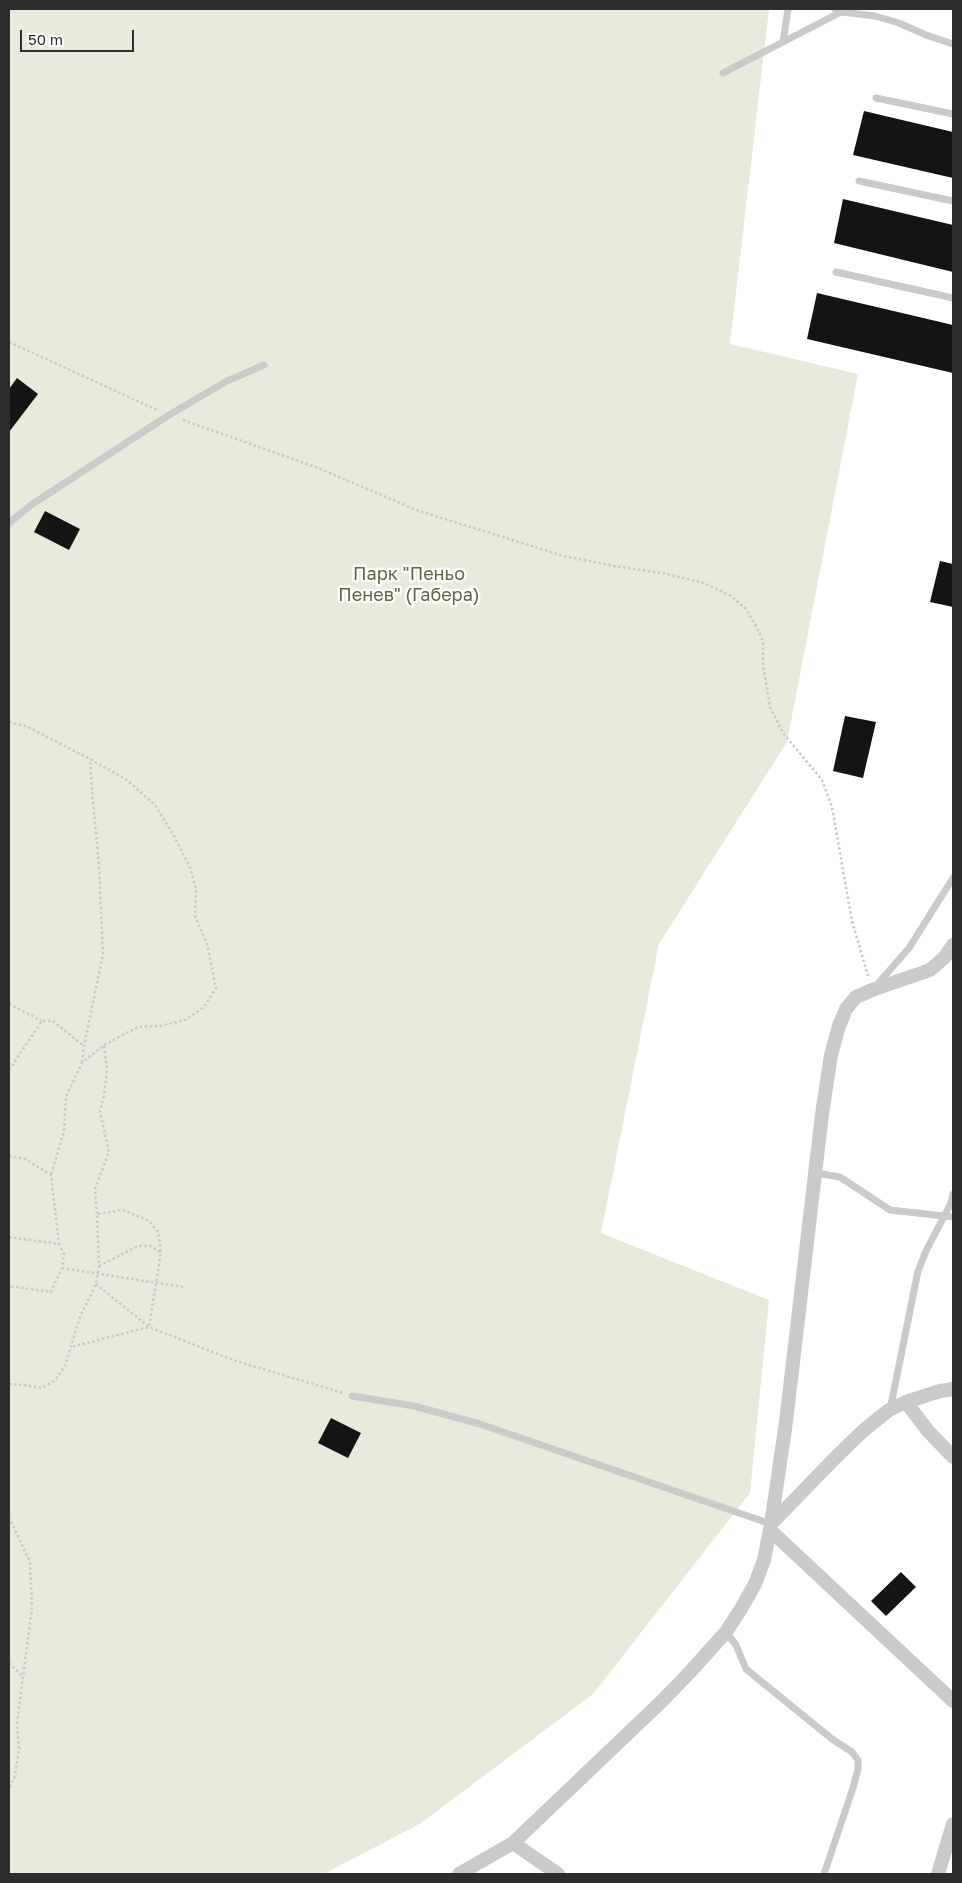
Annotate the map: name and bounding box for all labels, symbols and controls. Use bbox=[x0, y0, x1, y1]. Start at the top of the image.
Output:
scale bar bbox=[22, 20, 136, 52]
text: 50 m bbox=[28, 30, 63, 48]
park label: Парк "Пеньо Пенев" (Габера) bbox=[338, 563, 480, 606]

